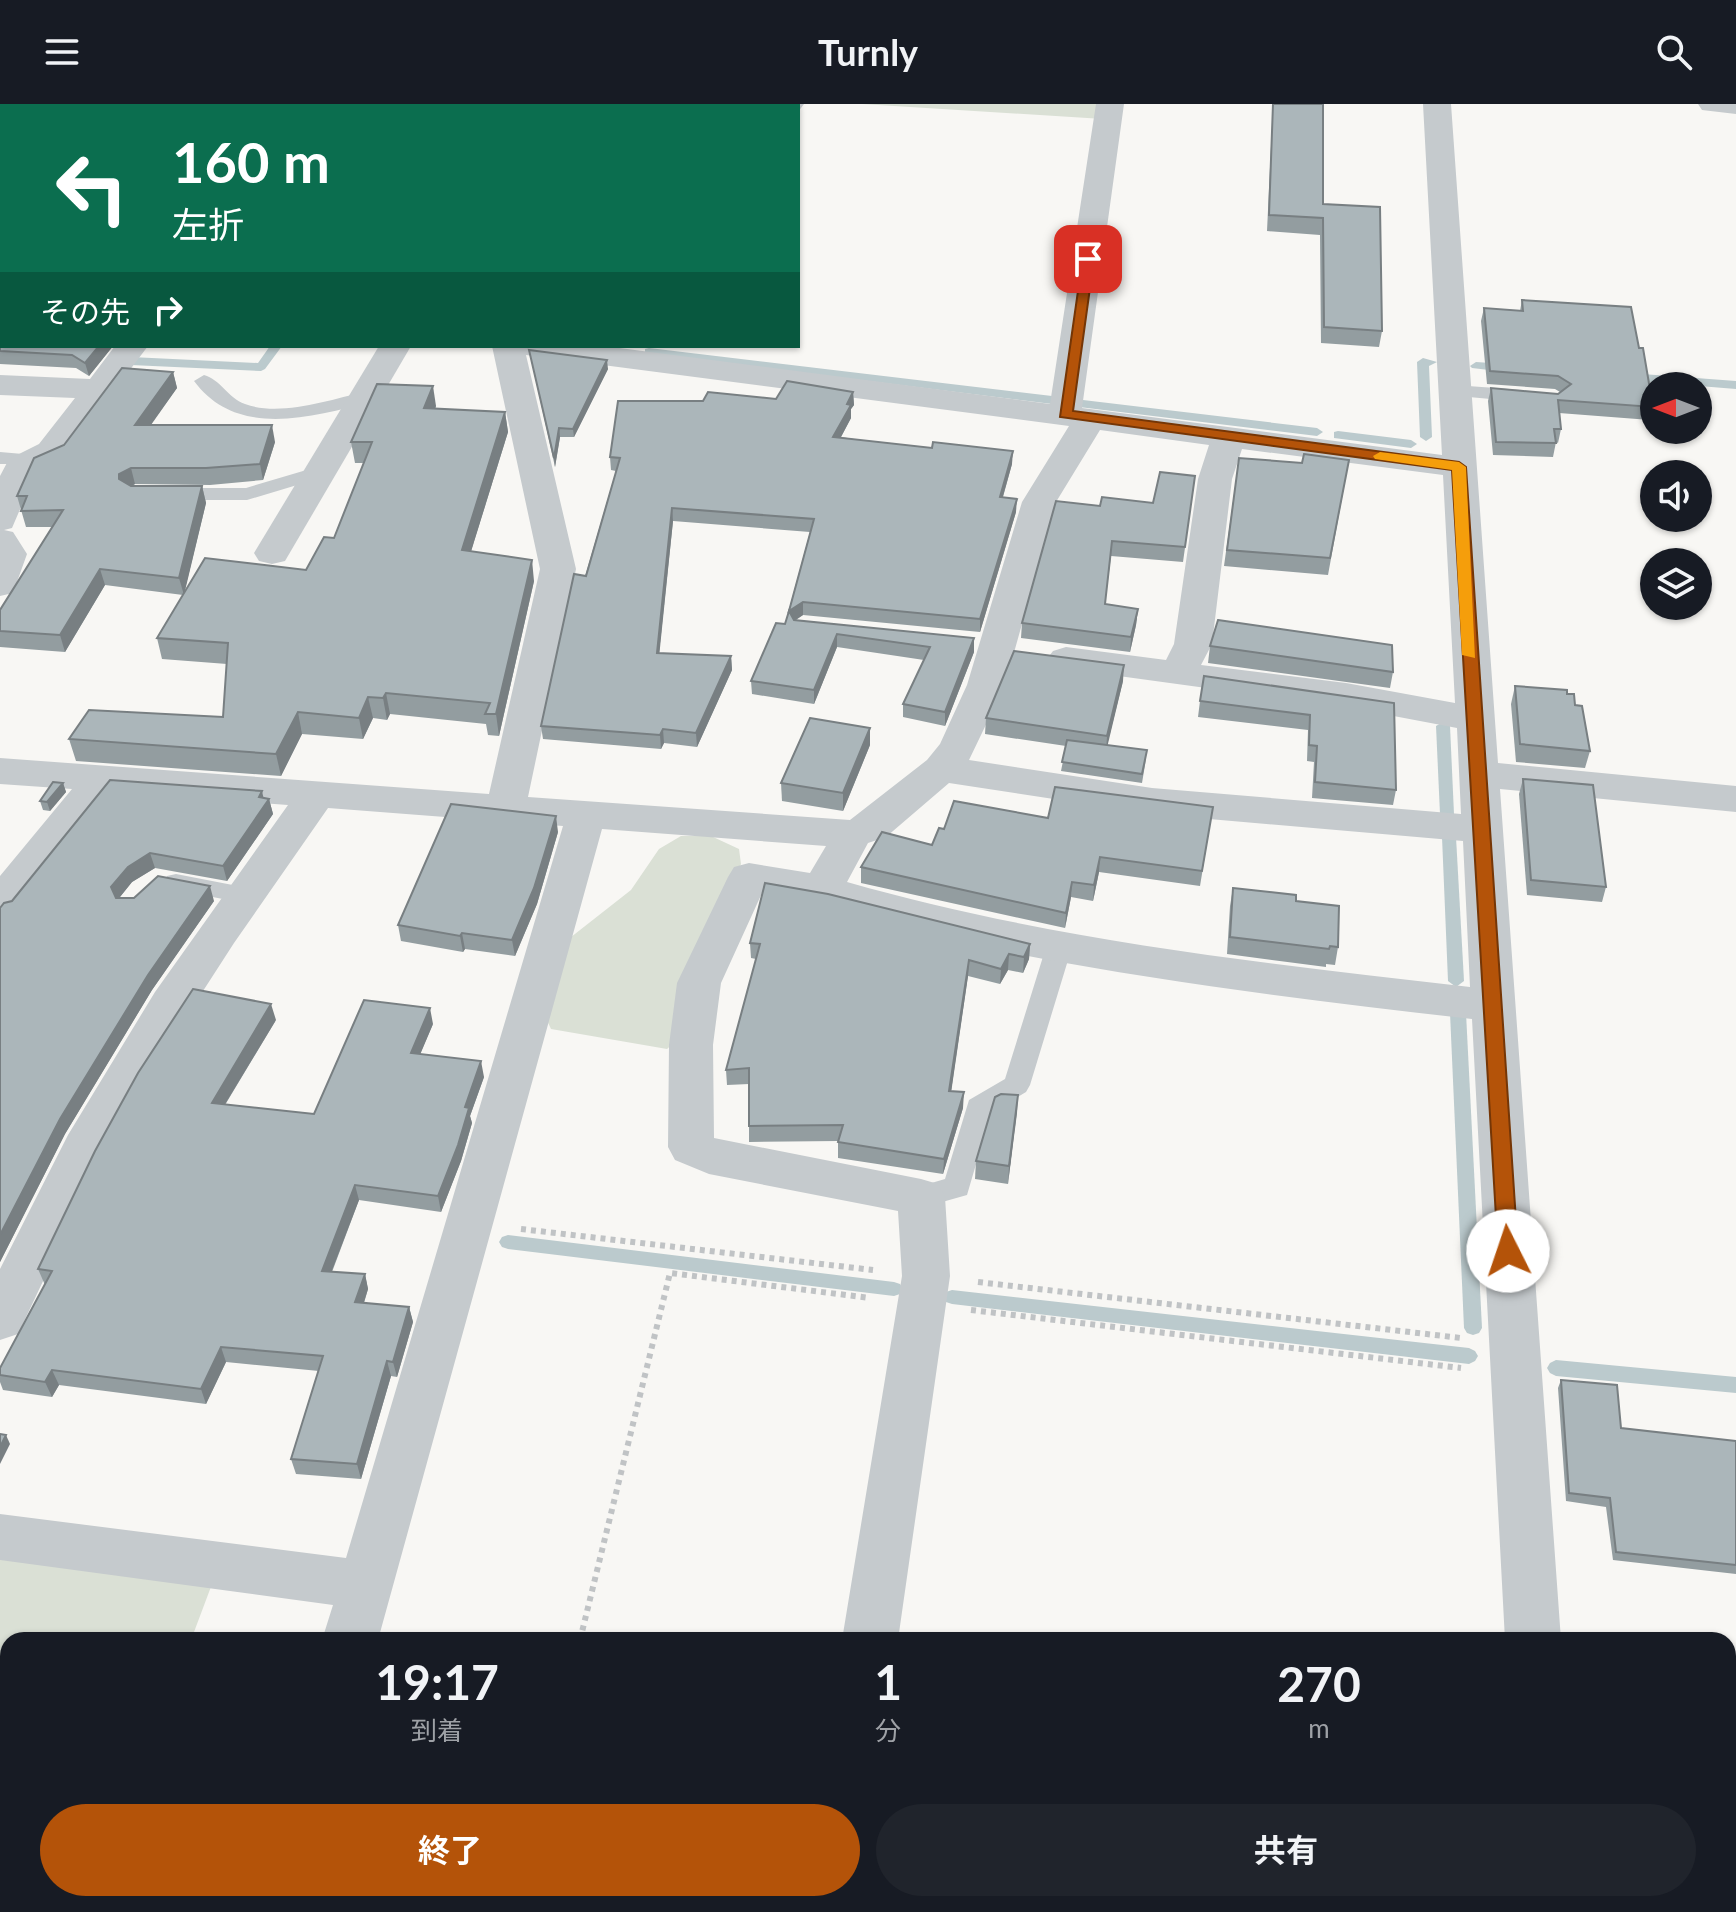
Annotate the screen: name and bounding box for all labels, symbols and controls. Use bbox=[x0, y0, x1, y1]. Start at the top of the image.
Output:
icon: menu bbox=[40, 30, 84, 74]
text: Turnly bbox=[818, 30, 918, 74]
icon: search bbox=[1652, 30, 1696, 74]
text: 160 m bbox=[172, 128, 330, 195]
icon: left bbox=[40, 136, 144, 240]
text: 左折 bbox=[172, 202, 244, 246]
pin bbox=[1054, 225, 1122, 293]
icon: arrive bbox=[1066, 237, 1110, 281]
icon: right bbox=[146, 288, 190, 332]
text: その先 bbox=[40, 293, 130, 329]
north arrow bbox=[1640, 372, 1712, 444]
map controls bbox=[1640, 372, 1712, 620]
button: sound bbox=[1640, 460, 1712, 532]
button: layers bbox=[1640, 548, 1712, 620]
position arrow bbox=[1466, 1209, 1550, 1293]
text: 19:17 bbox=[375, 1653, 499, 1710]
text: 1 bbox=[874, 1653, 902, 1710]
text: 270 bbox=[1277, 1655, 1361, 1712]
text: m bbox=[1308, 1712, 1330, 1744]
text: 到着 bbox=[411, 1714, 463, 1746]
text: 分 bbox=[875, 1714, 901, 1746]
button: 終了 bbox=[40, 1804, 860, 1896]
button: 共有 bbox=[876, 1804, 1696, 1896]

